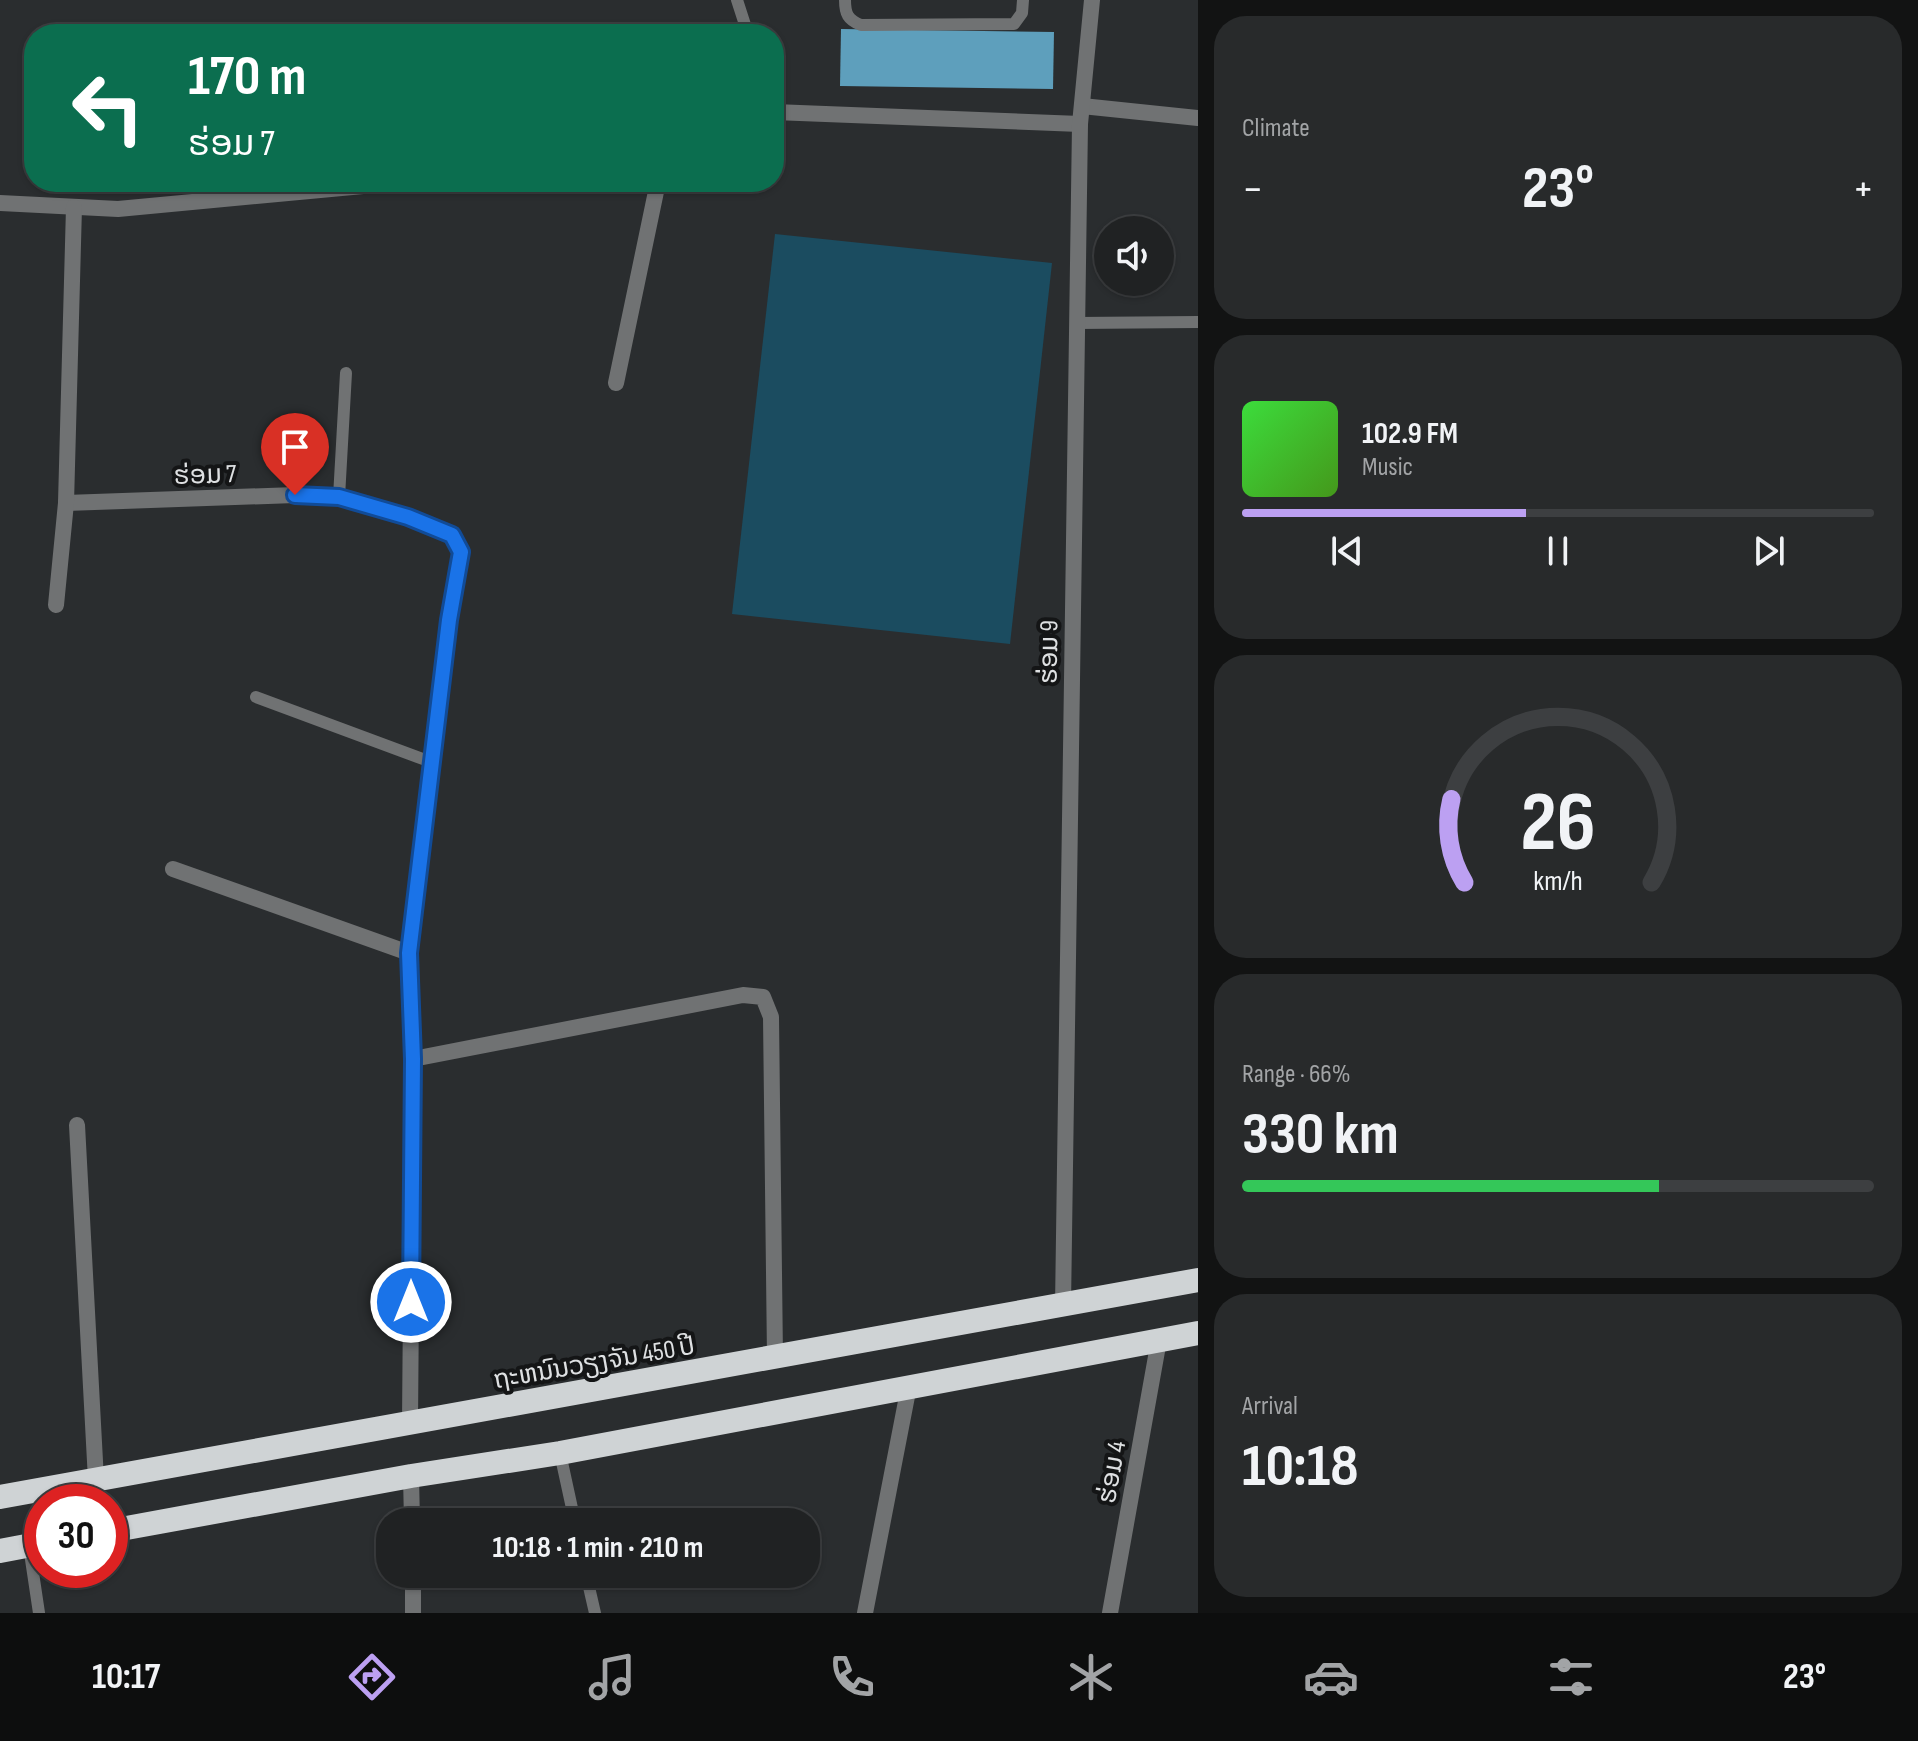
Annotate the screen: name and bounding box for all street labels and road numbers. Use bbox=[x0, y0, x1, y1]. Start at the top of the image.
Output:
street label: ຮ່ອມ 7 bbox=[173, 459, 237, 492]
street label: ຮ່ອມ 9 bbox=[1033, 620, 1066, 684]
street label: ຖະຫນົນວຽງຈັນ 450 ປີ bbox=[491, 1330, 698, 1396]
street label: ຮ່ອມ 4 bbox=[1092, 1438, 1133, 1506]

